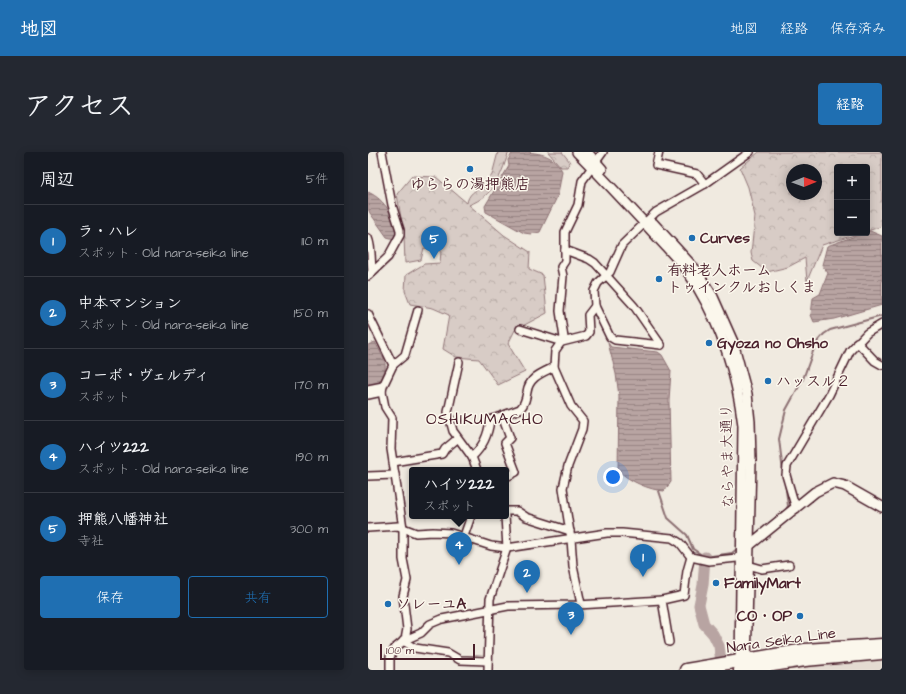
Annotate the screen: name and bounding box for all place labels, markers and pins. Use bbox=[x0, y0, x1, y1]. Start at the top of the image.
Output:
marker: ゆららの湯押熊店 bbox=[465, 164, 475, 174]
place label: ゆららの湯押熊店 bbox=[410, 174, 530, 195]
pin: 5 bbox=[421, 226, 447, 259]
place label: Curves bbox=[700, 228, 750, 249]
marker: Curves bbox=[687, 233, 697, 243]
place label: 有料老人ホーム トゥインクルおしくま bbox=[667, 260, 816, 298]
marker: 有料老人ホーム トゥインクルおしくま bbox=[654, 274, 664, 284]
place label: Gyoza no Ohsho bbox=[717, 333, 828, 355]
marker: Gyoza no Ohsho bbox=[704, 338, 714, 348]
place label: ハッスル２ bbox=[776, 371, 851, 392]
marker: ハッスル２ bbox=[763, 376, 773, 386]
pin: 4 bbox=[446, 532, 472, 565]
pin: 1 bbox=[630, 544, 656, 577]
pin: 2 bbox=[514, 560, 540, 593]
place label: FamilyMart bbox=[724, 573, 802, 595]
marker: FamilyMart bbox=[711, 578, 721, 588]
place label: ソレーユA bbox=[396, 594, 467, 615]
marker: ソレーユA bbox=[383, 599, 393, 609]
pin: 3 bbox=[558, 602, 584, 635]
place label: CO・OP bbox=[737, 606, 792, 627]
marker: CO・OP bbox=[795, 611, 805, 621]

